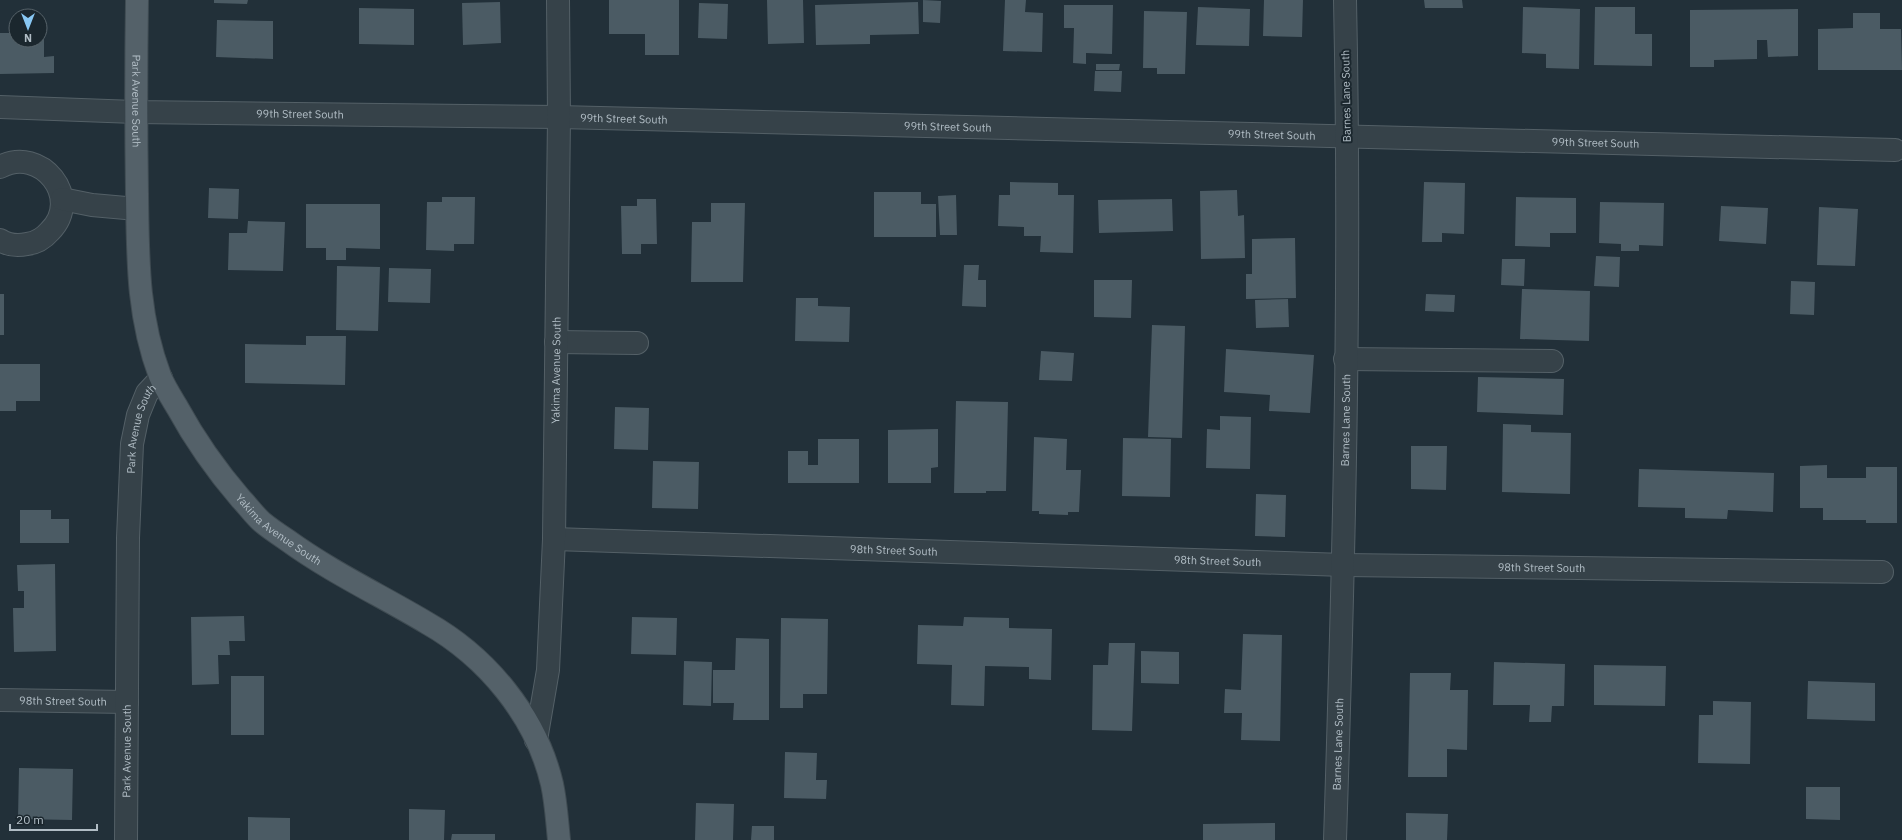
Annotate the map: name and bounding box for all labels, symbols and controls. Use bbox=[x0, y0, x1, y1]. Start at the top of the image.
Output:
north arrow bbox=[8, 8, 48, 48]
text: N bbox=[24, 31, 32, 45]
street label: Barnes Lane South bbox=[1338, 50, 1354, 142]
street label: Park Avenue South bbox=[129, 54, 143, 148]
street label: 99th Street South bbox=[256, 106, 344, 121]
street label: 99th Street South bbox=[580, 111, 668, 127]
street label: 99th Street South bbox=[904, 119, 992, 135]
street label: 99th Street South bbox=[1228, 127, 1316, 143]
street label: 99th Street South bbox=[1552, 135, 1640, 151]
street label: Yakima Avenue South bbox=[548, 317, 564, 424]
street label: Barnes Lane South bbox=[1338, 374, 1353, 467]
street label: Park Avenue South bbox=[124, 381, 159, 474]
street label: Yakima Avenue South bbox=[233, 491, 324, 568]
street label: 98th Street South bbox=[850, 542, 938, 559]
street label: 98th Street South bbox=[1174, 552, 1262, 569]
street label: 98th Street South bbox=[1498, 560, 1586, 575]
street label: 98th Street South bbox=[19, 693, 107, 709]
street label: Barnes Lane South bbox=[1330, 698, 1346, 791]
street label: Park Avenue South bbox=[119, 704, 134, 798]
scale bar bbox=[10, 806, 97, 832]
text: 20 m bbox=[16, 812, 44, 827]

